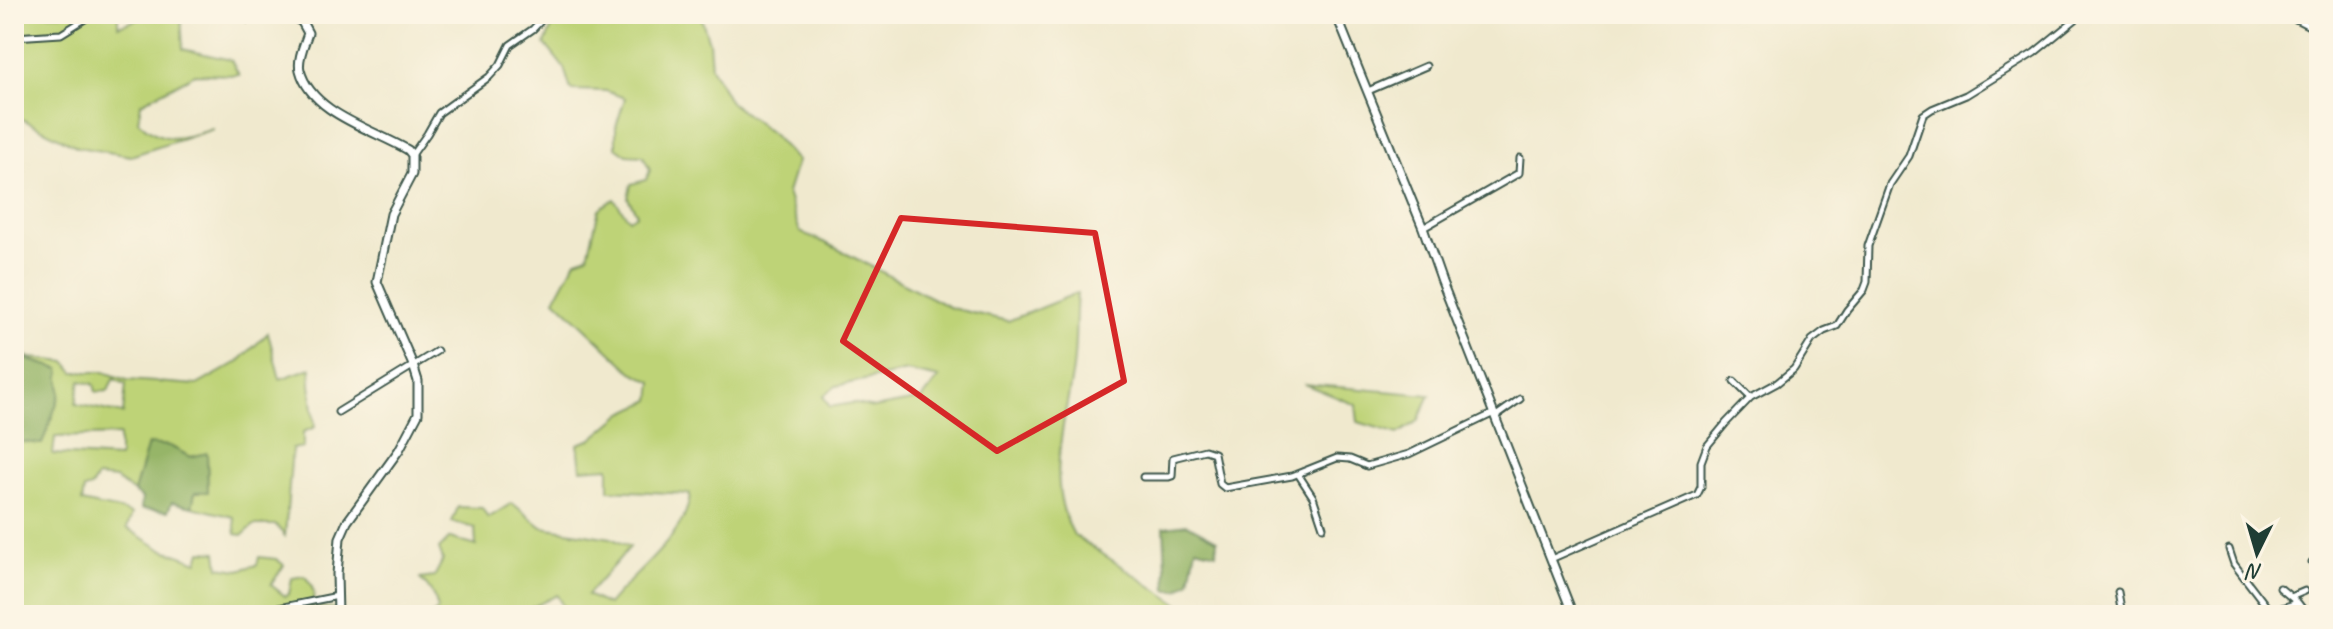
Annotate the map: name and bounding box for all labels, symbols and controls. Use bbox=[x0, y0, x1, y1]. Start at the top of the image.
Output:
north arrow bbox=[2217, 513, 2297, 593]
text: N bbox=[2244, 557, 2263, 586]

